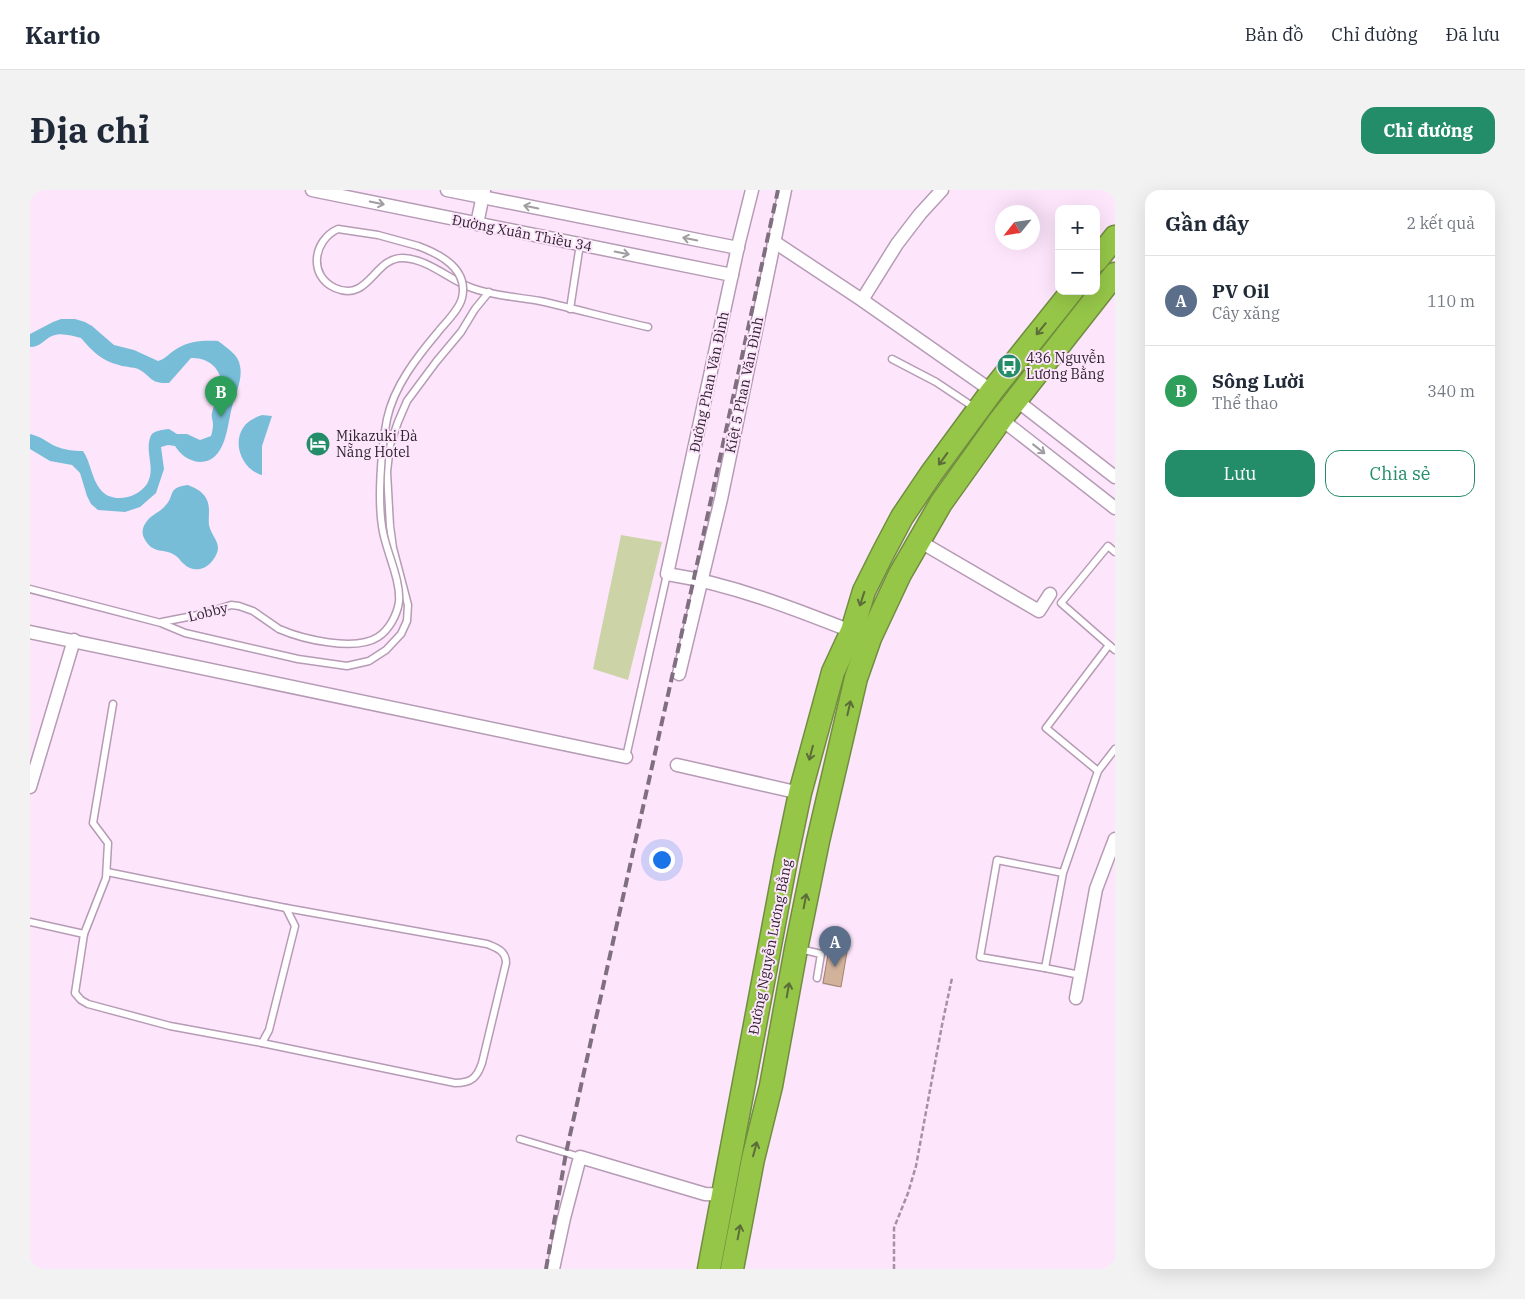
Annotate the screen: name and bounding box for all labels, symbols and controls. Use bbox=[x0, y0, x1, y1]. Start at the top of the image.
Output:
text: Kartio bbox=[25, 19, 100, 51]
text: Bản đồ bbox=[1245, 23, 1303, 46]
text: Chỉ đường bbox=[1331, 23, 1418, 46]
text: Đã lưu bbox=[1446, 23, 1500, 46]
text: Địa chỉ bbox=[30, 107, 150, 153]
button: Chỉ đường bbox=[1361, 107, 1495, 154]
one-way arrow bbox=[369, 199, 385, 209]
one-way arrow bbox=[523, 202, 539, 211]
north arrow bbox=[995, 205, 1040, 250]
map controls bbox=[1055, 205, 1100, 295]
button: + bbox=[1055, 205, 1100, 250]
text: Gần đây bbox=[1165, 209, 1249, 237]
street label: Đường Xuân Thiều 34 bbox=[450, 211, 594, 255]
text: 2 kết quả bbox=[1406, 213, 1475, 233]
one-way arrow bbox=[682, 234, 698, 243]
one-way arrow bbox=[614, 248, 630, 258]
button: − bbox=[1055, 250, 1100, 295]
text: PV Oil bbox=[1212, 279, 1270, 303]
text: A bbox=[1175, 291, 1187, 311]
text: 110 m bbox=[1427, 291, 1475, 311]
text: Cây xăng bbox=[1212, 303, 1280, 323]
street label: Đường Phan Văn Đình bbox=[685, 310, 733, 454]
street label: Kiệt 5 Phan Văn Đình bbox=[721, 315, 767, 455]
one-way arrow bbox=[1036, 322, 1047, 335]
place label: 436 Nguyễn Lương Bằng bbox=[1026, 349, 1105, 383]
bus stop icon: 436 Nguyễn Lương Bằng bbox=[996, 353, 1022, 379]
text: Sông Lười bbox=[1212, 369, 1304, 393]
pin: B bbox=[205, 376, 237, 417]
text: B bbox=[1175, 381, 1187, 401]
text: 340 m bbox=[1427, 381, 1475, 401]
text: Thể thao bbox=[1212, 393, 1278, 413]
place label: Mikazuki Đà Nẵng Hotel bbox=[336, 427, 418, 461]
hotel icon: Mikazuki Đà Nẵng Hotel bbox=[305, 431, 331, 457]
one-way arrow bbox=[1032, 443, 1045, 454]
button: Lưu bbox=[1165, 450, 1315, 497]
button: Chia sẻ bbox=[1325, 450, 1475, 497]
one-way arrow bbox=[938, 452, 948, 466]
one-way arrow bbox=[857, 591, 866, 606]
street label: Lobby bbox=[186, 598, 230, 626]
one-way arrow bbox=[845, 701, 854, 717]
one-way arrow bbox=[806, 744, 816, 760]
your location bbox=[649, 847, 675, 873]
street label: Đường Nguyễn Lương Bằng bbox=[744, 857, 796, 1036]
one-way arrow bbox=[801, 893, 811, 909]
pin: A bbox=[819, 926, 851, 967]
one-way arrow bbox=[784, 983, 794, 999]
one-way arrow bbox=[751, 1142, 760, 1158]
one-way arrow bbox=[734, 1224, 744, 1240]

